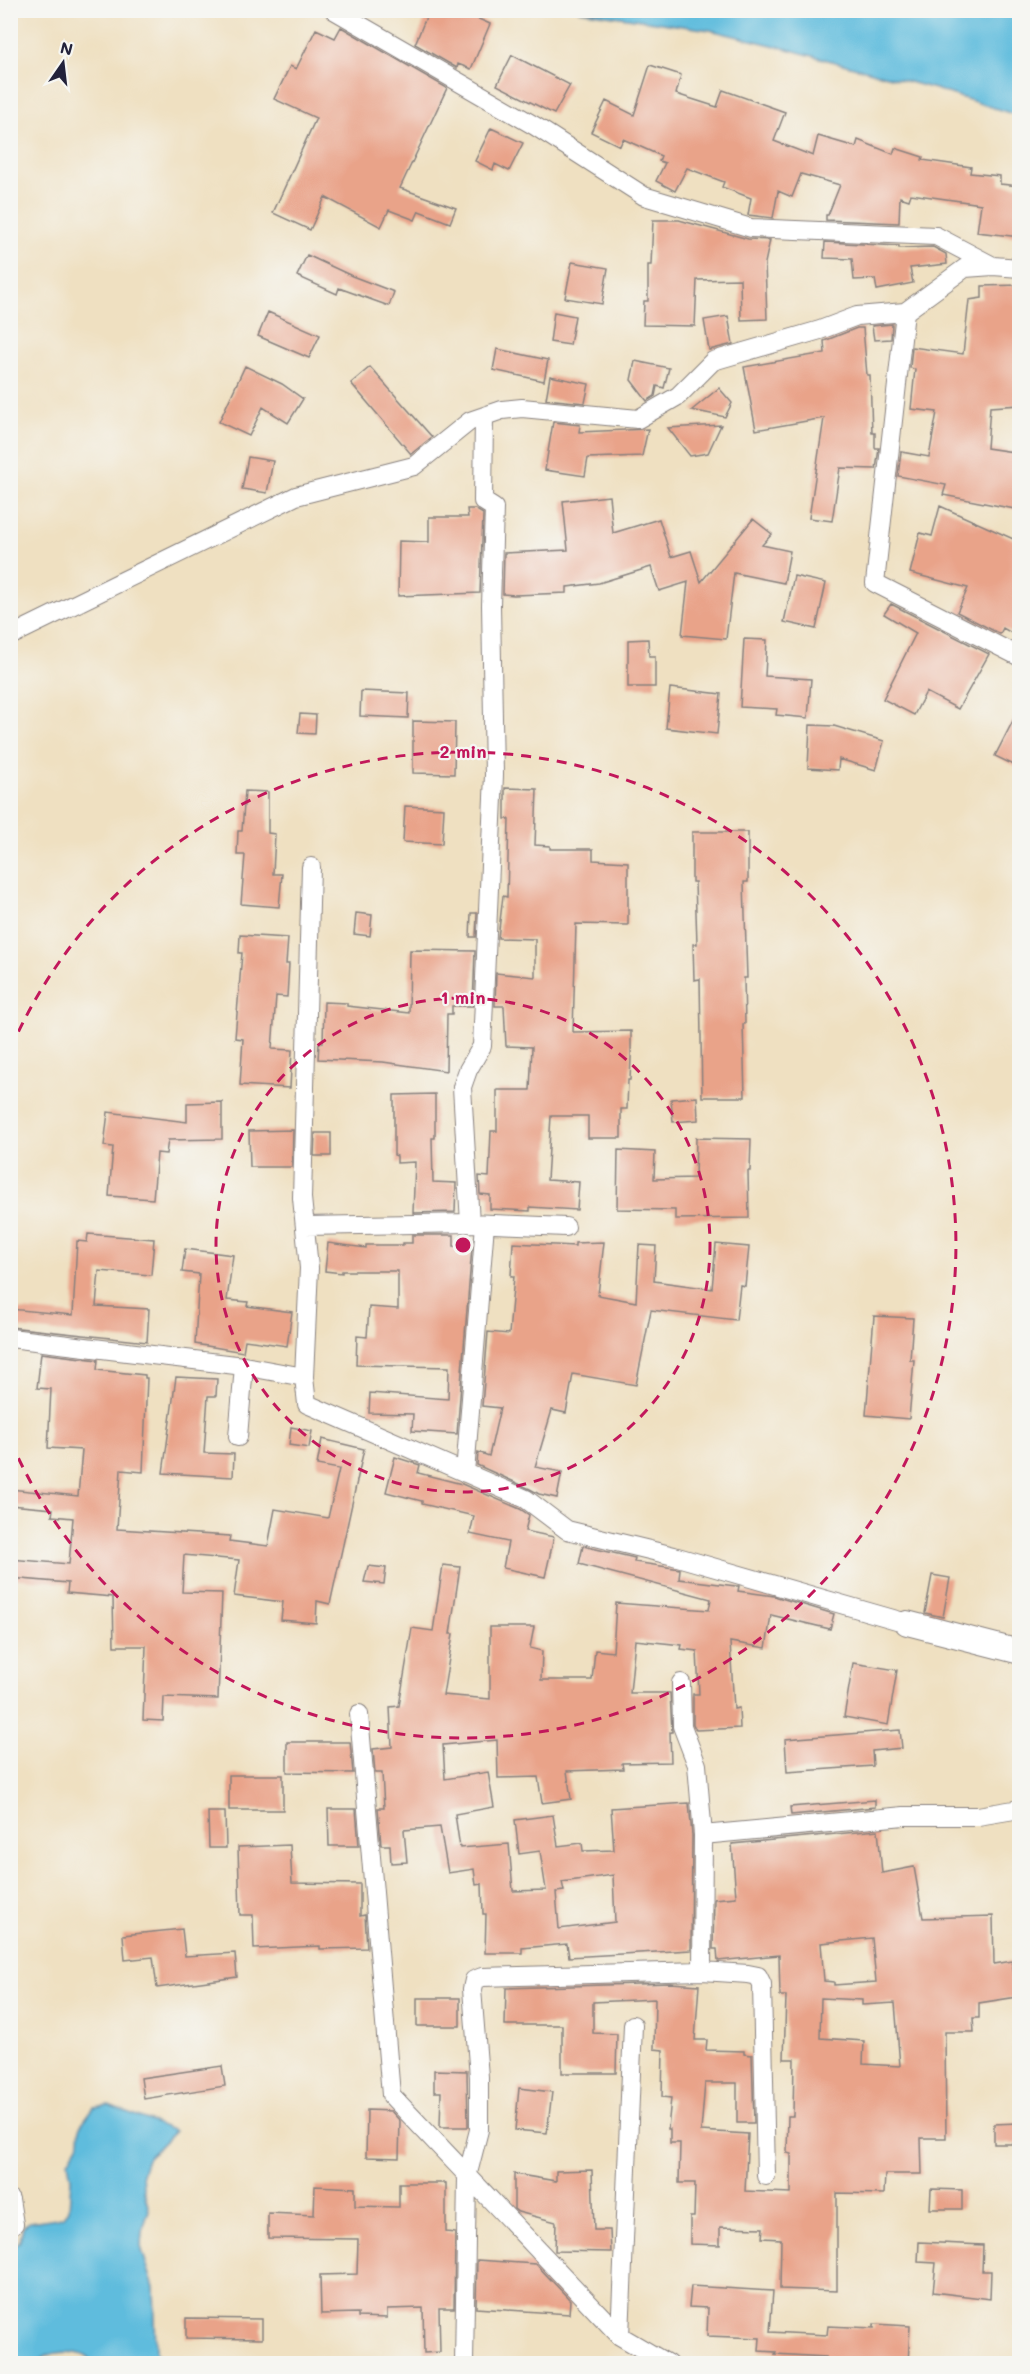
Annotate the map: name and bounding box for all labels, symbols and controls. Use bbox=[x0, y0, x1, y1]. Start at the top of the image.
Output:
north arrow bbox=[33, 33, 93, 93]
text: N bbox=[58, 36, 75, 60]
text: 2 min bbox=[439, 739, 487, 763]
text: 1 min bbox=[440, 985, 486, 1009]
centre of rings bbox=[453, 1235, 473, 1255]

